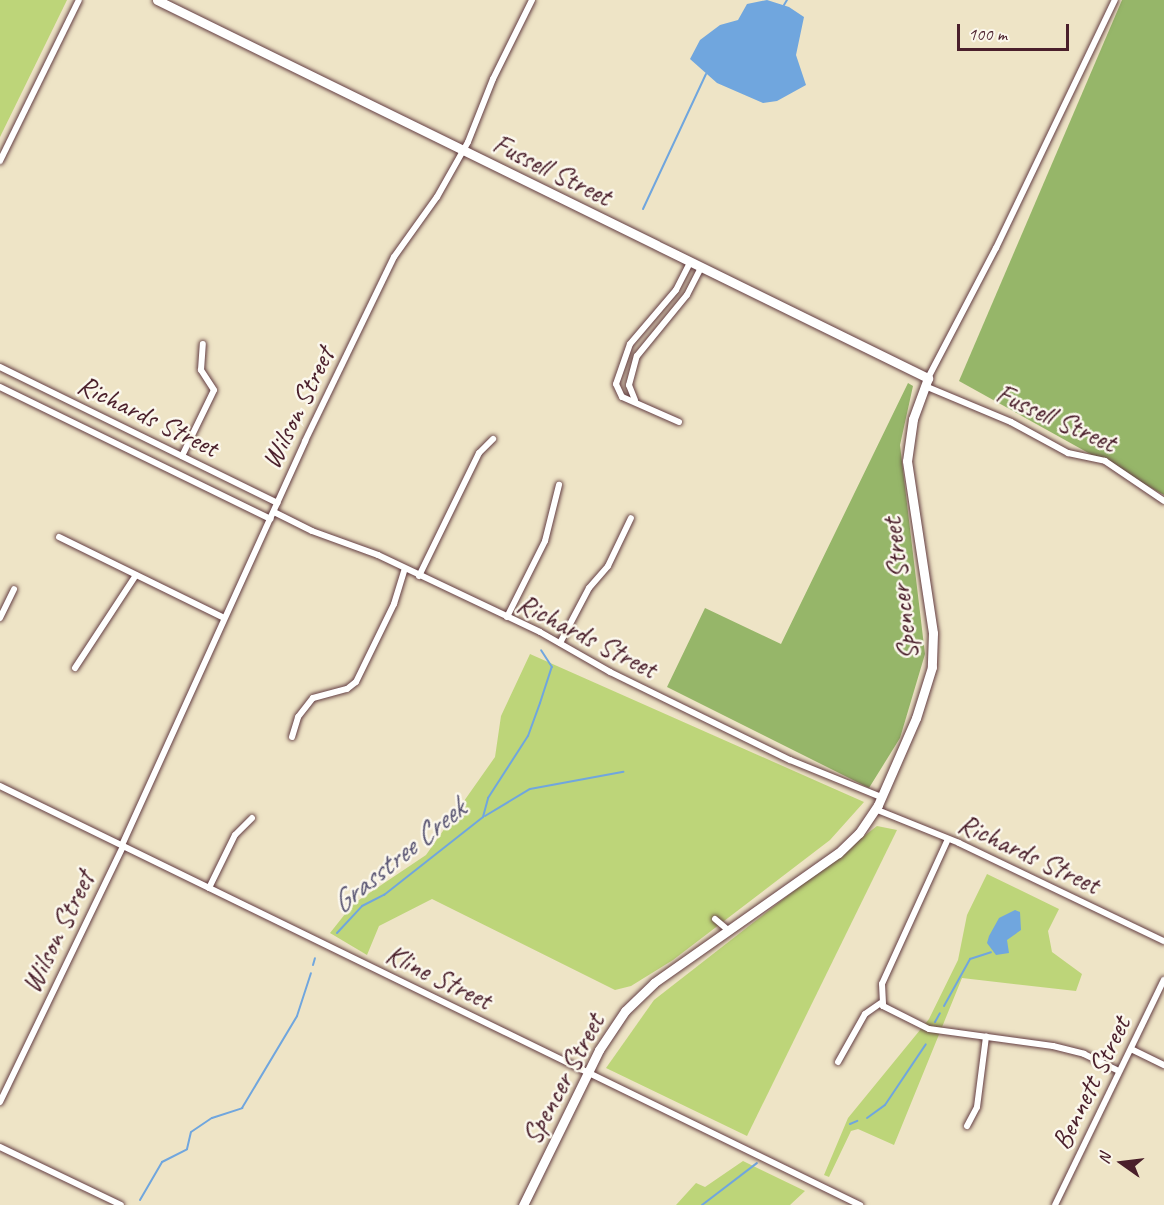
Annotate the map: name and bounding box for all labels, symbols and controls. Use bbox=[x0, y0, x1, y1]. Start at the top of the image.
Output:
scale bar bbox=[960, 12, 1072, 50]
text: 100 m bbox=[968, 23, 1007, 45]
street label: Fussell Street bbox=[487, 127, 617, 213]
street label: Wilson Street bbox=[254, 342, 342, 474]
street label: Richards Street bbox=[72, 367, 224, 465]
street label: Fussell Street bbox=[991, 377, 1121, 459]
street label: Spencer Street bbox=[875, 516, 925, 662]
street label: Richards Street bbox=[511, 586, 663, 686]
water label: Grasstree Creek bbox=[324, 791, 472, 921]
street label: Richards Street bbox=[953, 807, 1105, 901]
street label: Wilson Street bbox=[14, 866, 102, 998]
street label: Kline Street bbox=[381, 937, 497, 1017]
street label: Spencer Street bbox=[515, 1008, 611, 1150]
street label: Bennett Street bbox=[1044, 1011, 1138, 1155]
north arrow bbox=[1092, 1133, 1152, 1193]
text: N bbox=[1094, 1151, 1115, 1166]

